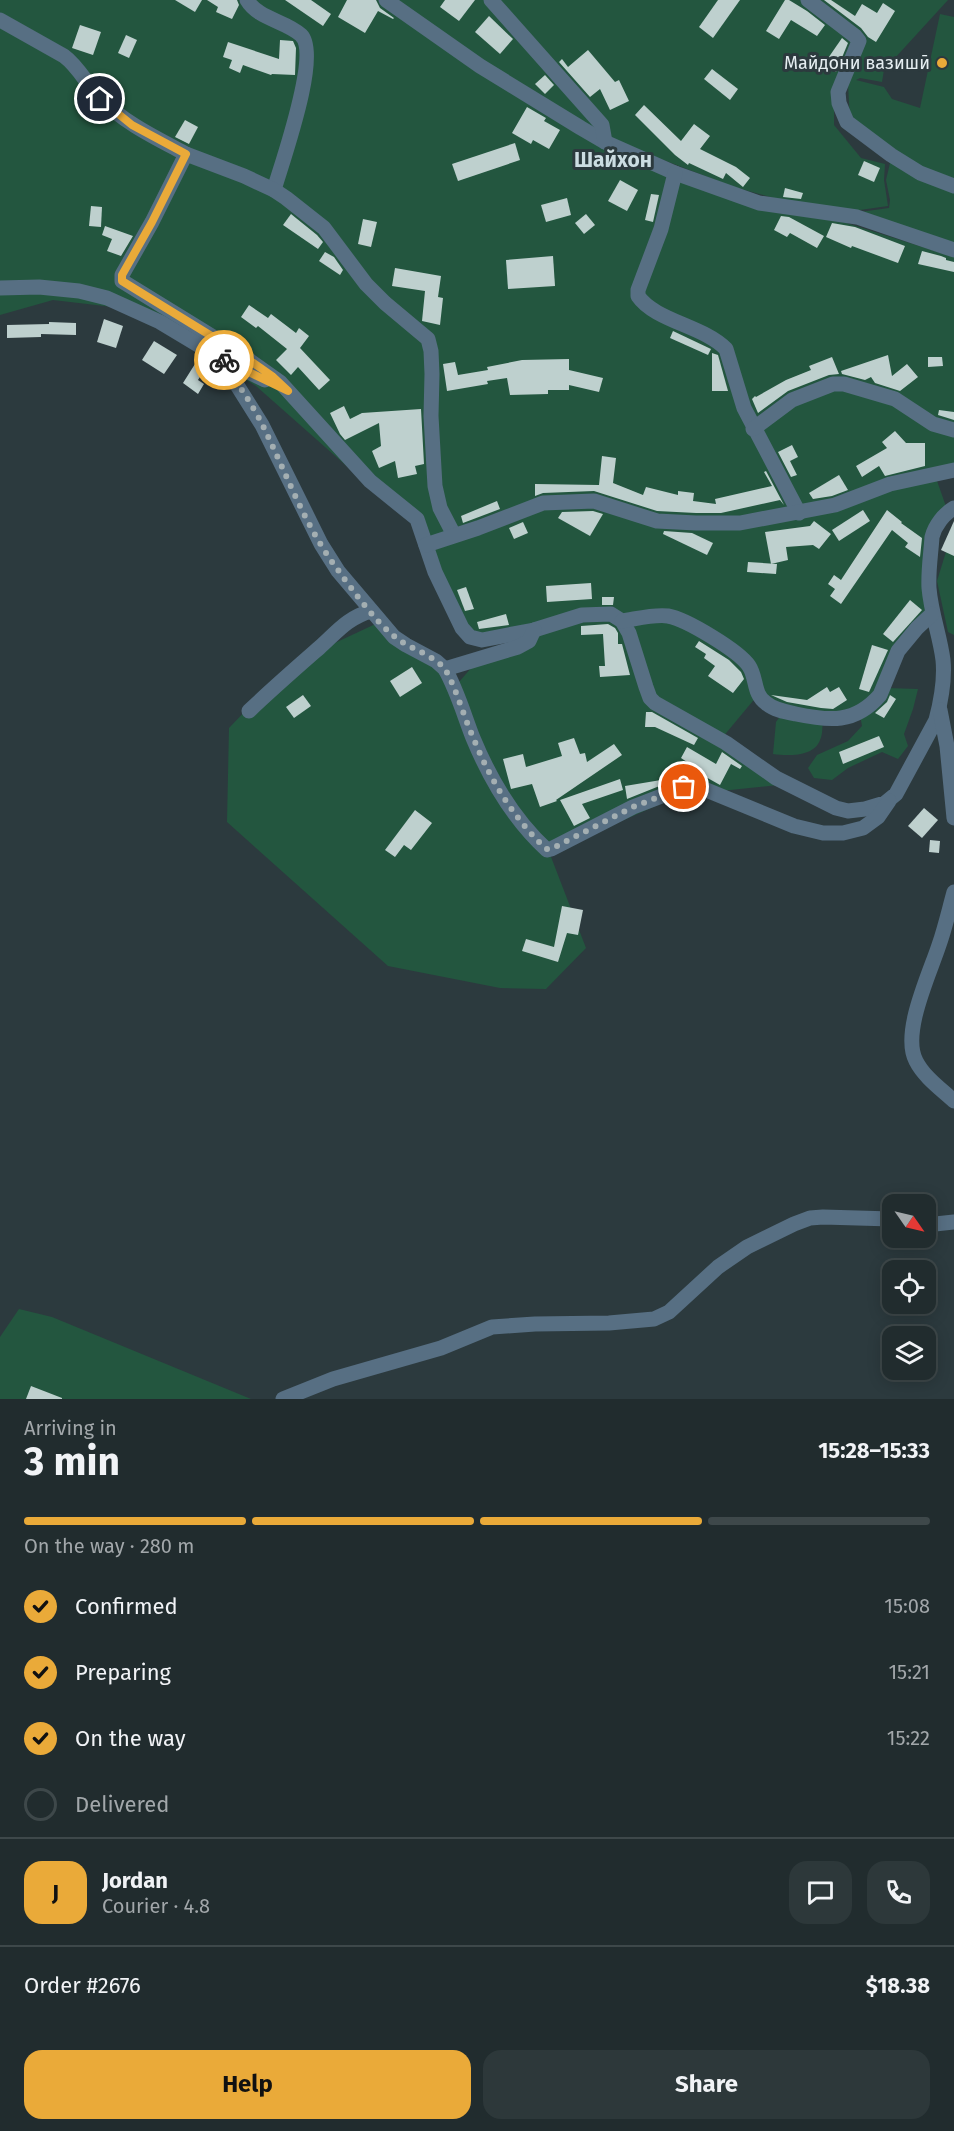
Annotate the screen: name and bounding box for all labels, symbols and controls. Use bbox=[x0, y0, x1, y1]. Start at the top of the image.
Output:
place label: Майдони вазишӣ bbox=[784, 52, 930, 74]
marker: Майдони вазишӣ bbox=[935, 56, 949, 70]
pin bbox=[74, 73, 125, 124]
icon: home bbox=[83, 82, 116, 115]
district label: Шайхон bbox=[574, 147, 652, 173]
courier bbox=[194, 330, 254, 390]
icon: bike bbox=[208, 344, 241, 377]
pin bbox=[658, 761, 709, 812]
icon: bag bbox=[667, 770, 700, 803]
north arrow bbox=[882, 1194, 936, 1248]
map controls bbox=[882, 1194, 936, 1380]
button: locate bbox=[882, 1260, 936, 1314]
button: layers bbox=[882, 1326, 936, 1380]
text: Arriving in bbox=[24, 1416, 117, 1440]
text: 15:28–15:33 bbox=[818, 1437, 930, 1464]
text: 3 min bbox=[24, 1439, 120, 1485]
text: On the way · 280 m bbox=[24, 1534, 194, 1558]
icon: check bbox=[24, 1590, 57, 1623]
text: Confirmed bbox=[75, 1593, 178, 1620]
text: 15:08 bbox=[884, 1594, 930, 1618]
icon: check bbox=[24, 1656, 57, 1689]
text: Preparing bbox=[75, 1659, 171, 1686]
text: 15:21 bbox=[888, 1660, 930, 1684]
icon: check bbox=[24, 1722, 57, 1755]
text: On the way bbox=[75, 1725, 186, 1752]
text: 15:22 bbox=[887, 1726, 930, 1750]
text: Delivered bbox=[75, 1791, 170, 1818]
button: chat bbox=[789, 1861, 852, 1924]
button: phone bbox=[867, 1861, 930, 1924]
text: Jordan bbox=[102, 1867, 168, 1894]
text: J bbox=[52, 1879, 59, 1906]
text: Courier · 4.8 bbox=[102, 1894, 210, 1918]
text: Order #2676 bbox=[24, 1972, 141, 1999]
text: $18.38 bbox=[866, 1972, 930, 1999]
button: Help bbox=[24, 2050, 471, 2119]
button: Share bbox=[483, 2050, 930, 2119]

